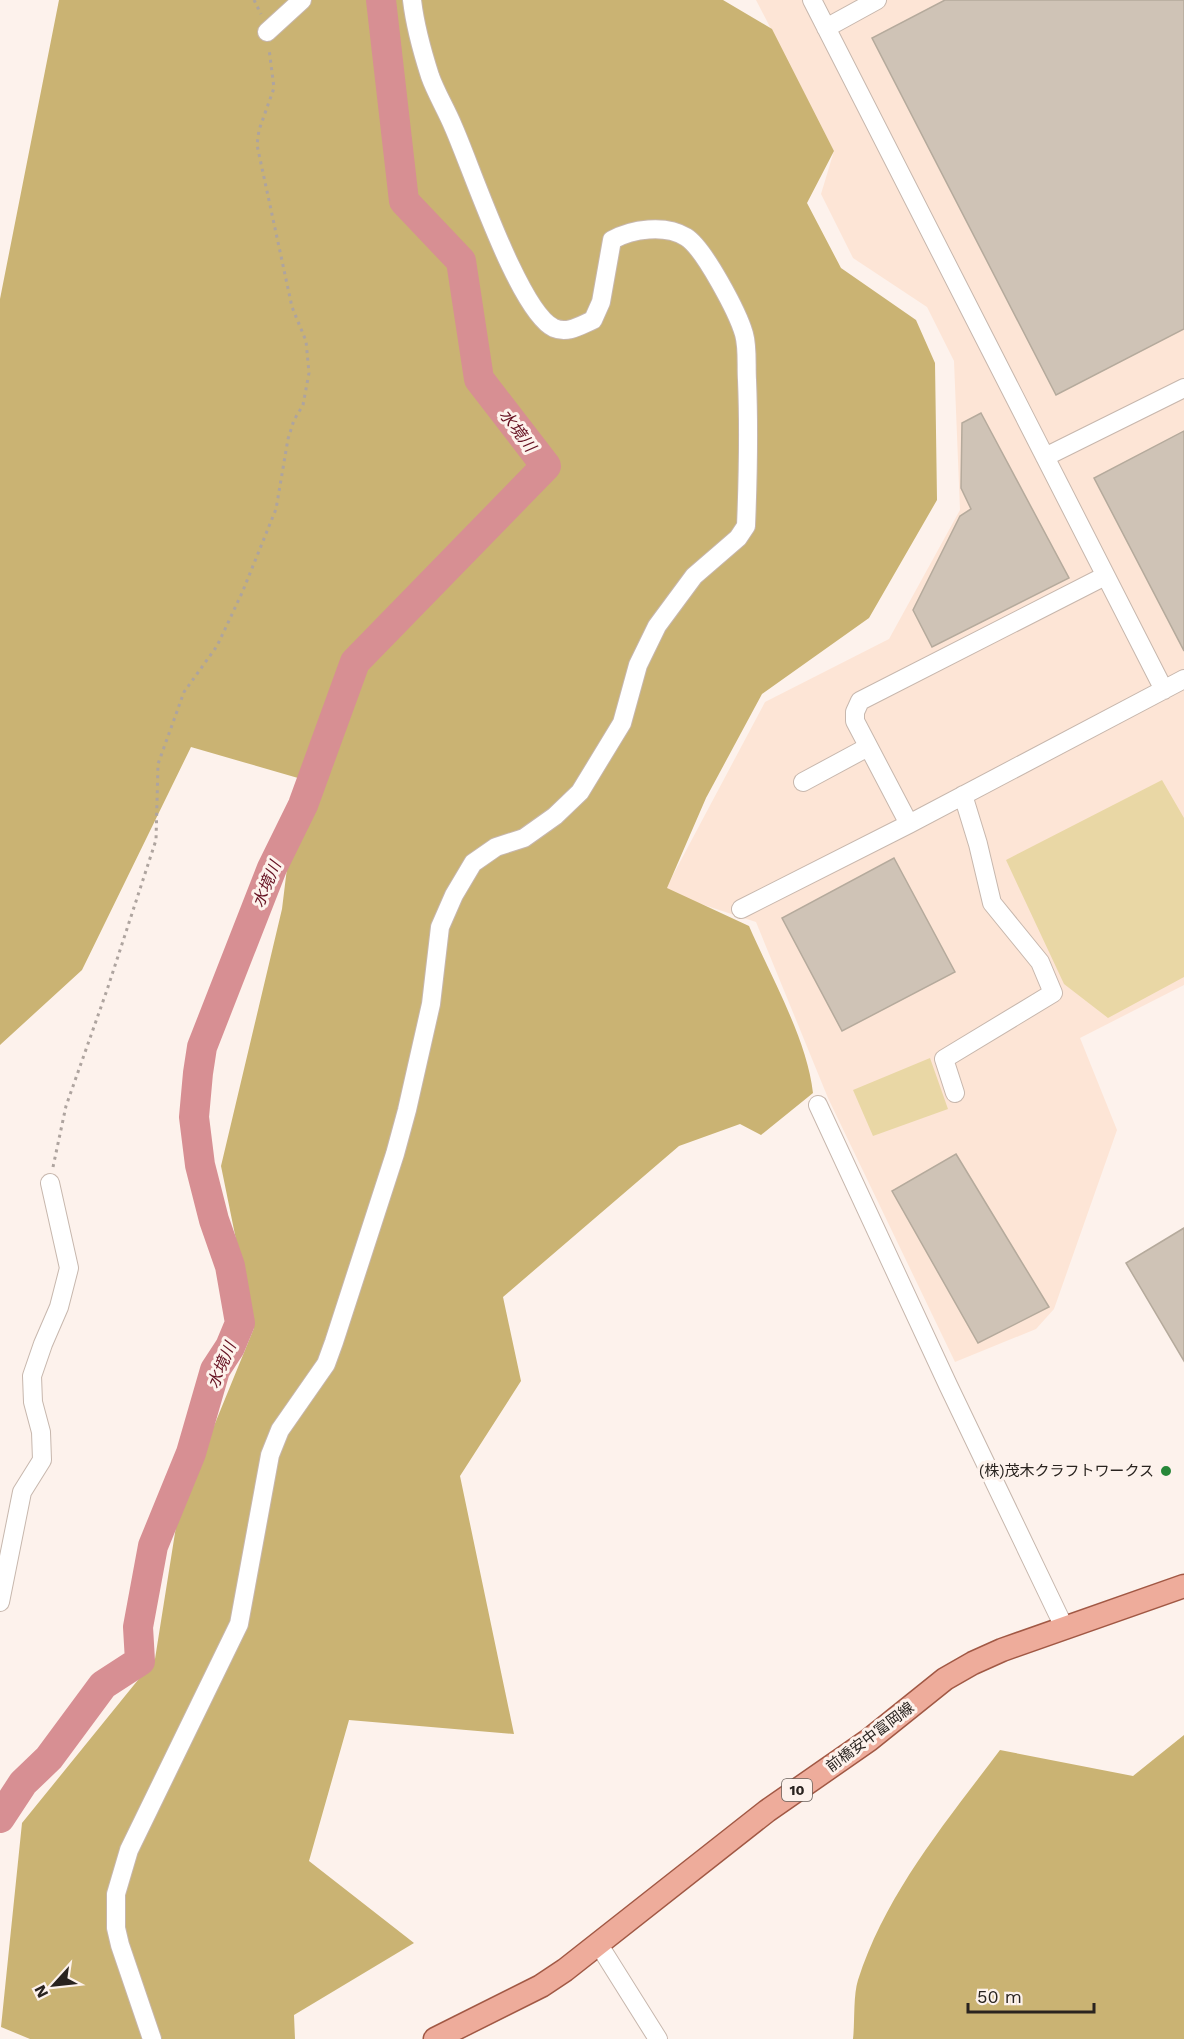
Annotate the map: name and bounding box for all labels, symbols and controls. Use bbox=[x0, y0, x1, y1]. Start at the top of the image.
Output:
water label: 水境川 bbox=[496, 405, 541, 457]
water label: 水境川 bbox=[248, 857, 285, 910]
water label: 水境川 bbox=[203, 1338, 240, 1391]
place label: (株)茂木クラフトワークス bbox=[979, 1462, 1154, 1480]
marker: (株)茂木クラフトワークス bbox=[1159, 1464, 1173, 1478]
street label: 前橋安中富岡線 bbox=[823, 1698, 917, 1776]
road number: 10 bbox=[782, 1779, 812, 1801]
north arrow bbox=[24, 1955, 84, 2015]
scale bar bbox=[968, 1976, 1094, 2014]
text: N bbox=[30, 1982, 52, 2001]
text: 50 m bbox=[977, 1986, 1022, 2007]

